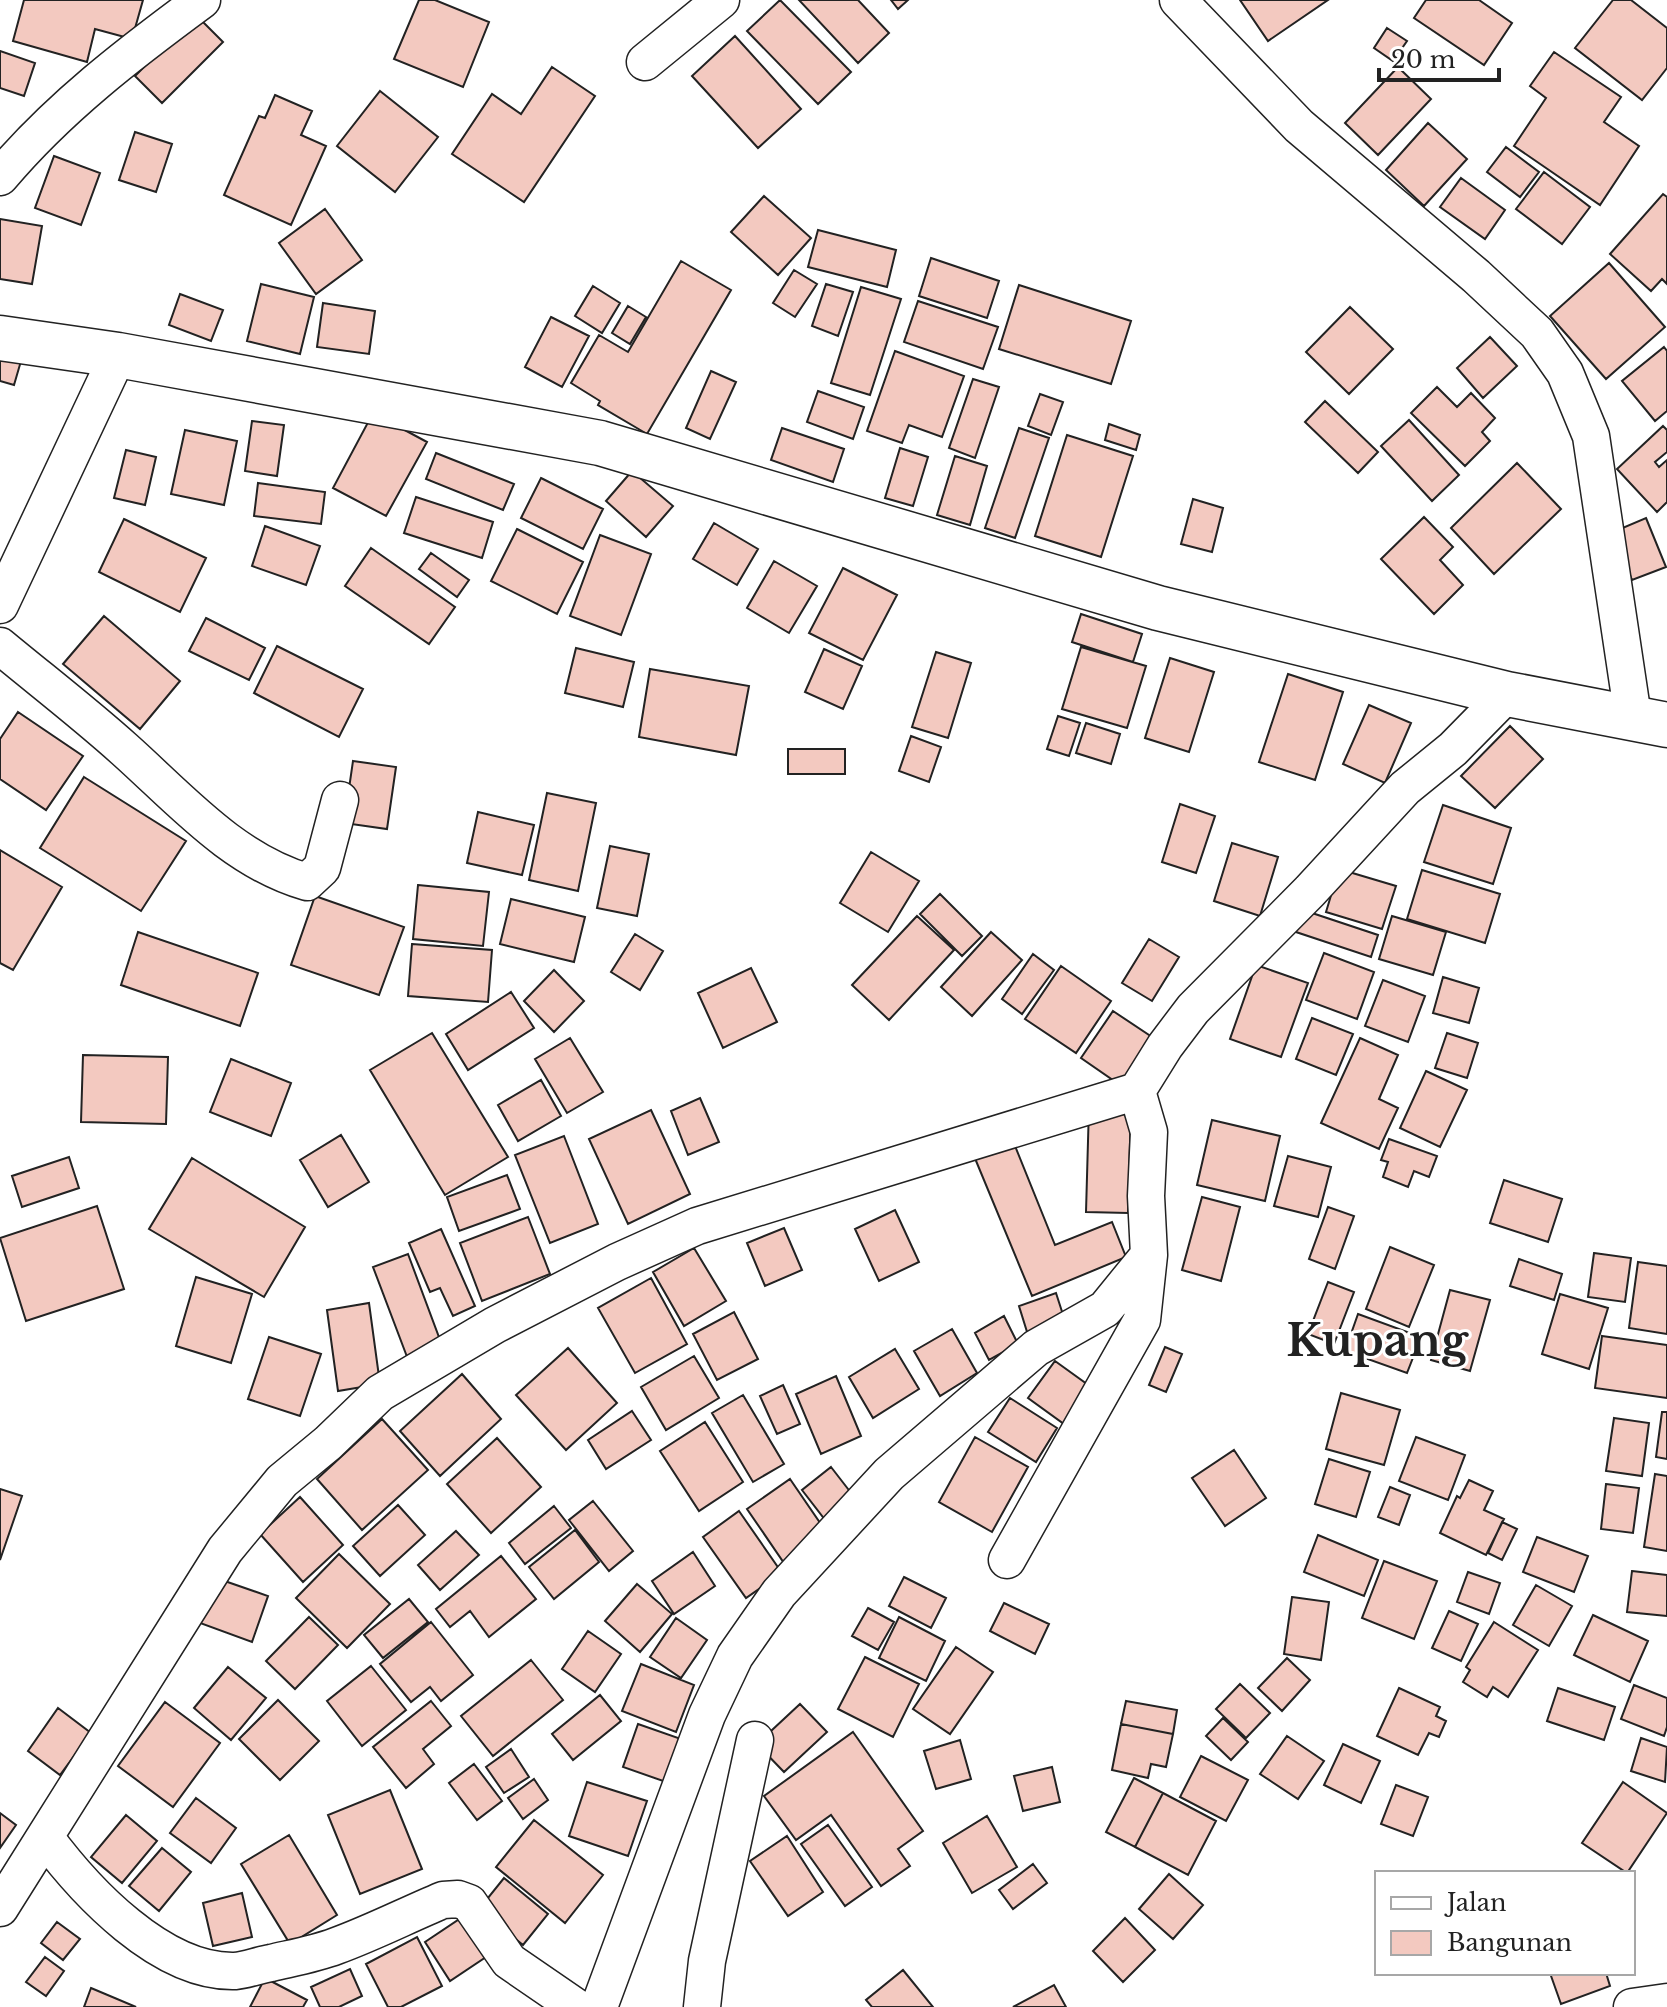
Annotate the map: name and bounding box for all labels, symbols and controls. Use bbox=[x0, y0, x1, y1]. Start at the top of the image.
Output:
scale bar bbox=[1379, 32, 1499, 82]
text: 20 m bbox=[1391, 45, 1456, 74]
district label: Kupang bbox=[1286, 1313, 1469, 1368]
legend bbox=[1375, 1871, 1635, 1975]
text: Jalan bbox=[1444, 1888, 1507, 1917]
text: Bangunan bbox=[1447, 1928, 1572, 1957]

